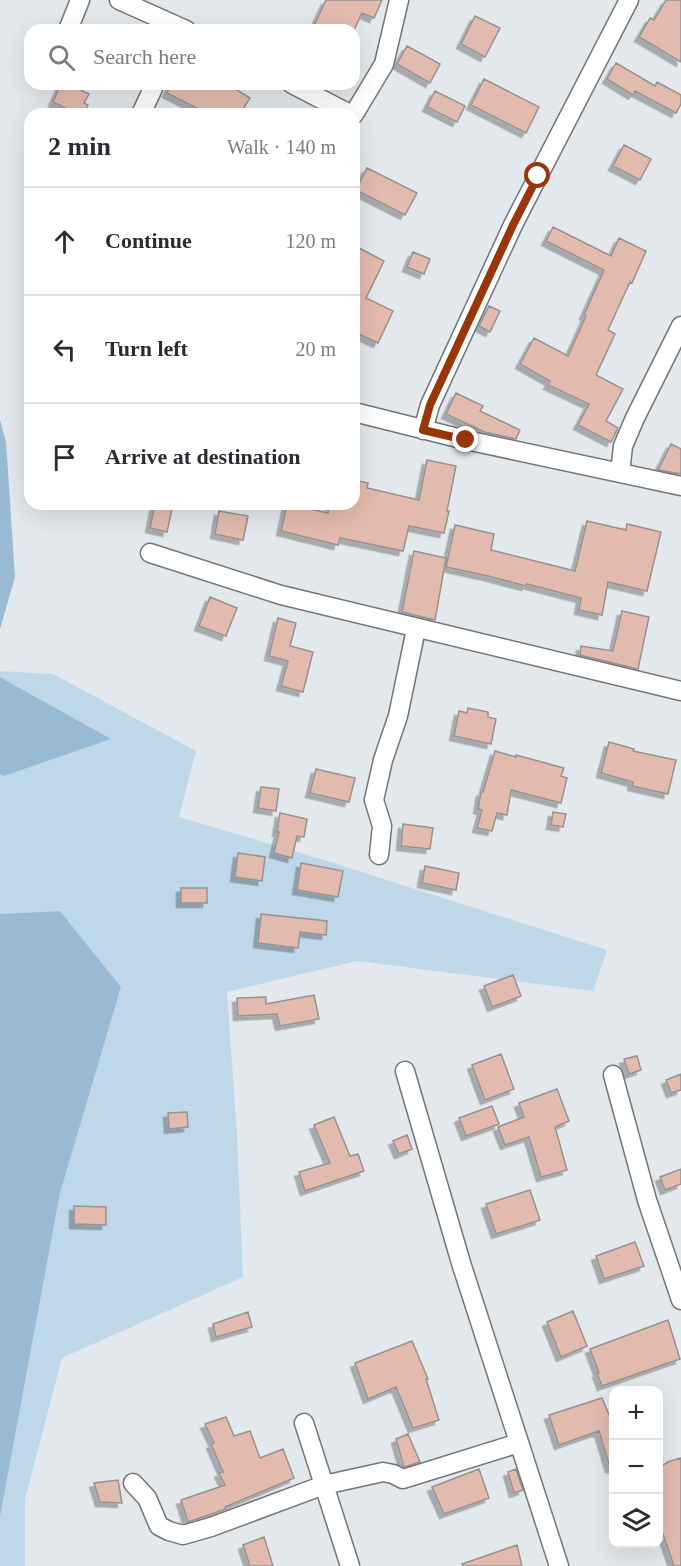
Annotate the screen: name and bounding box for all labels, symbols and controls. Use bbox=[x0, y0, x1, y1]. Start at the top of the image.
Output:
search box bbox=[24, 24, 360, 90]
icon: search bbox=[45, 41, 78, 74]
text: Search here bbox=[93, 44, 196, 69]
text: 2 min bbox=[48, 132, 111, 161]
text: Walk · 140 m bbox=[227, 136, 336, 158]
route start bbox=[524, 162, 550, 188]
icon: ahead bbox=[48, 225, 81, 258]
text: Continue bbox=[105, 228, 192, 253]
text: 120 m bbox=[285, 230, 336, 252]
icon: left bbox=[48, 333, 81, 366]
text: Turn left bbox=[105, 336, 188, 361]
text: 20 m bbox=[295, 338, 336, 360]
route end bbox=[452, 426, 478, 452]
icon: arrive bbox=[48, 441, 81, 474]
text: Arrive at destination bbox=[105, 444, 301, 469]
map controls bbox=[609, 1386, 663, 1548]
button: + bbox=[609, 1386, 663, 1440]
button: − bbox=[609, 1440, 663, 1494]
button: layers bbox=[609, 1494, 663, 1548]

